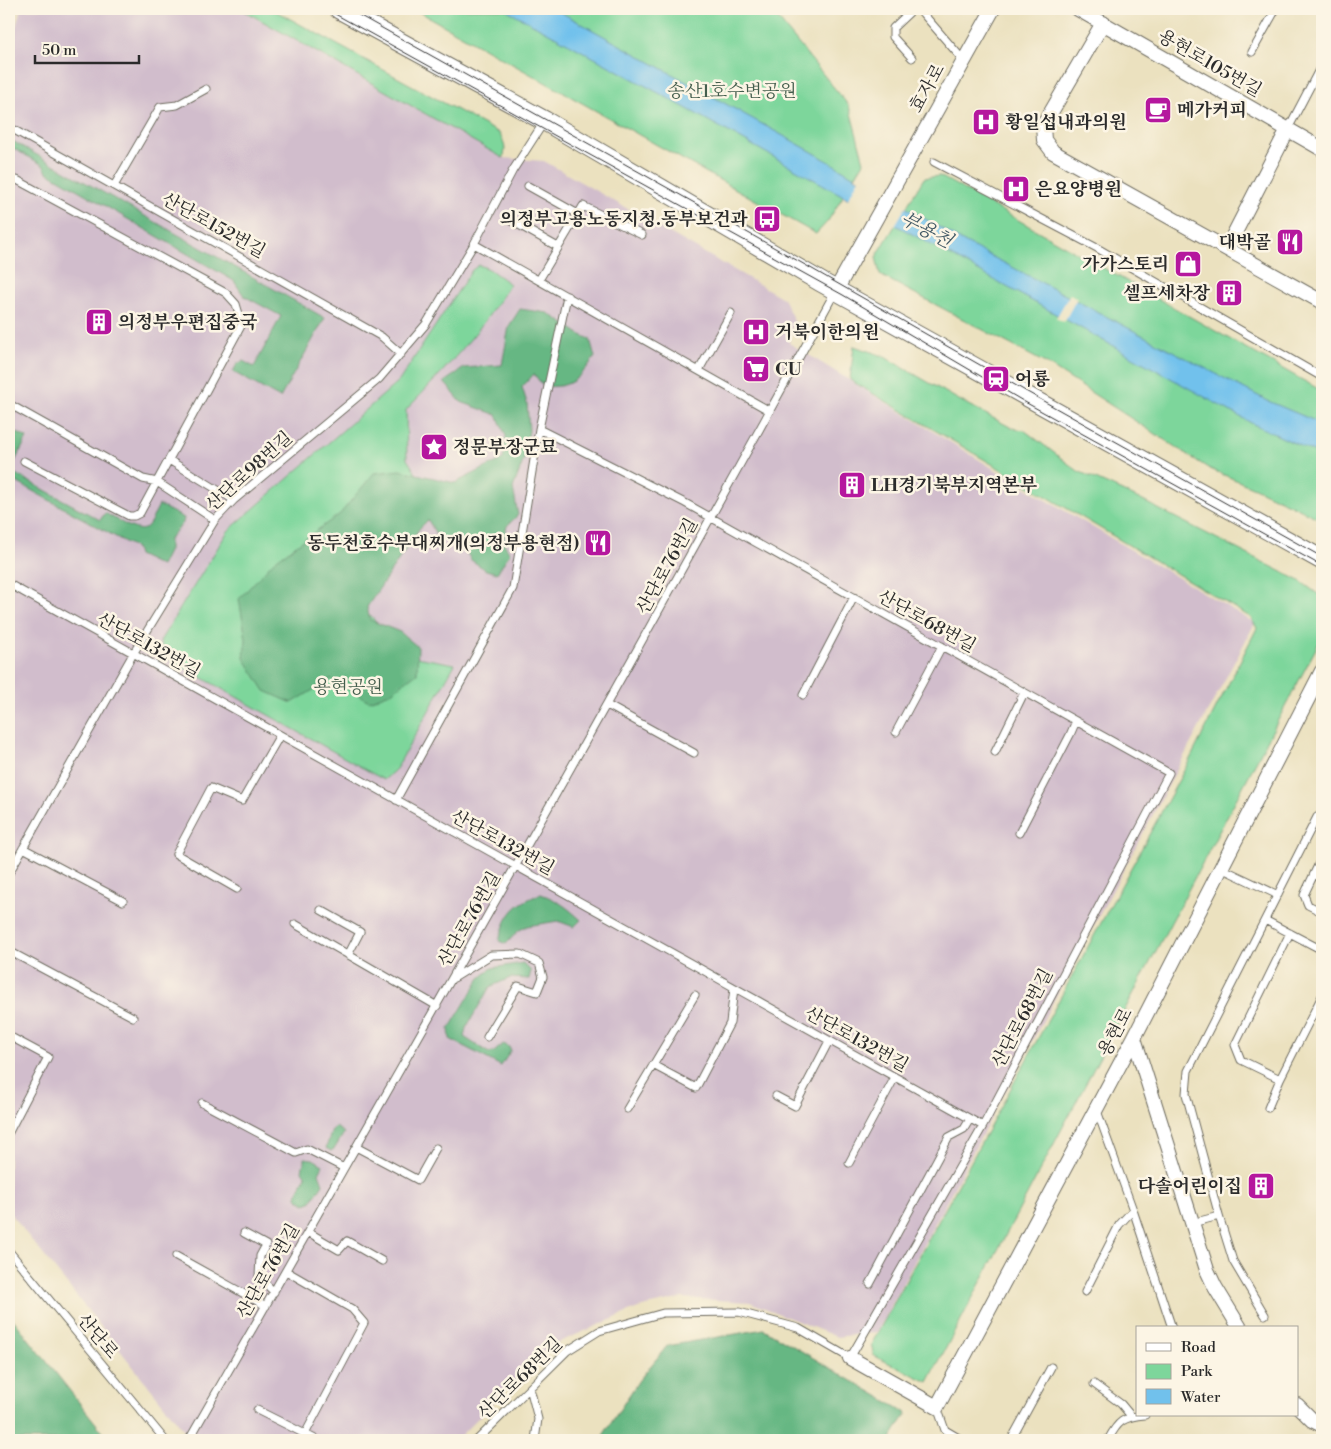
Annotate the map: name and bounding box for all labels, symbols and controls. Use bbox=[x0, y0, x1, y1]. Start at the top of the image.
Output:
street label: 용현로105번길 bbox=[1154, 24, 1266, 102]
scale bar bbox=[35, 32, 139, 64]
text: 50 m bbox=[42, 41, 76, 60]
street label: 효자로 bbox=[905, 60, 950, 117]
park label: 송산1호수변공원 bbox=[667, 80, 797, 103]
cafe icon: 메가커피 bbox=[1143, 95, 1173, 125]
place label: 메가커피 bbox=[1177, 99, 1247, 122]
hospital icon: 황일섭내과의원 bbox=[971, 107, 1001, 137]
place label: 황일섭내과의원 bbox=[1005, 111, 1127, 134]
hospital icon: 은요양병원 bbox=[1001, 174, 1031, 204]
place label: 은요양병원 bbox=[1035, 178, 1122, 201]
street label: 산단로152번길 bbox=[158, 188, 270, 263]
bus stop icon: 의정부고용노동지청.동부보건과 bbox=[752, 204, 782, 234]
water label: 부용천 bbox=[897, 206, 958, 254]
place label: 의정부고용노동지청.동부보건과 bbox=[500, 208, 749, 231]
restaurant icon: 대박골 bbox=[1275, 227, 1305, 257]
place label: 대박골 bbox=[1219, 231, 1272, 254]
shop icon: 가가스토리 bbox=[1173, 249, 1203, 279]
place label: 가가스토리 bbox=[1082, 253, 1169, 276]
building icon: 셀프세차장 bbox=[1214, 278, 1244, 308]
place label: 셀프세차장 bbox=[1123, 282, 1211, 305]
building icon: 의정부우편집중국 bbox=[84, 307, 114, 337]
place label: 의정부우편집중국 bbox=[118, 311, 258, 334]
hospital icon: 거북이한의원 bbox=[741, 317, 771, 347]
place label: 거북이한의원 bbox=[775, 321, 879, 344]
supermarket icon: CU bbox=[741, 354, 771, 384]
place label: CU bbox=[775, 358, 802, 381]
station icon: 어룡 bbox=[981, 364, 1011, 394]
place label: 어룡 bbox=[1015, 368, 1050, 391]
street label: 산단로98번길 bbox=[201, 426, 297, 516]
place icon: 정문부장군묘 bbox=[419, 432, 449, 462]
place label: 정문부장군묘 bbox=[453, 436, 558, 459]
building icon: LH경기북부지역본부 bbox=[837, 470, 867, 500]
place label: LH경기북부지역본부 bbox=[871, 474, 1038, 497]
street label: 산단로76번길 bbox=[632, 514, 703, 618]
restaurant icon: 동두천호수부대찌개(의정부용현점) bbox=[583, 528, 613, 558]
place label: 동두천호수부대찌개(의정부용현점) bbox=[307, 532, 579, 555]
street label: 산단로68번길 bbox=[874, 585, 980, 658]
street label: 산단로132번길 bbox=[93, 608, 205, 683]
park label: 용현공원 bbox=[313, 676, 383, 699]
street label: 산단로132번길 bbox=[447, 805, 559, 880]
street label: 산단로76번길 bbox=[433, 867, 506, 971]
street label: 산단로68번길 bbox=[987, 965, 1058, 1072]
street label: 산단로132번길 bbox=[801, 1002, 913, 1077]
street label: 용현로 bbox=[1093, 1004, 1138, 1061]
building icon: 다솔어린이집 bbox=[1246, 1171, 1276, 1201]
place label: 다솔어린이집 bbox=[1138, 1175, 1242, 1198]
street label: 산단로76번길 bbox=[232, 1219, 305, 1323]
street label: 산단로 bbox=[72, 1309, 123, 1364]
legend bbox=[1136, 1326, 1298, 1416]
street label: 산단로68번길 bbox=[473, 1332, 568, 1424]
text: Road bbox=[1181, 1338, 1216, 1357]
text: Park bbox=[1181, 1362, 1213, 1381]
text: Water bbox=[1180, 1388, 1221, 1407]

